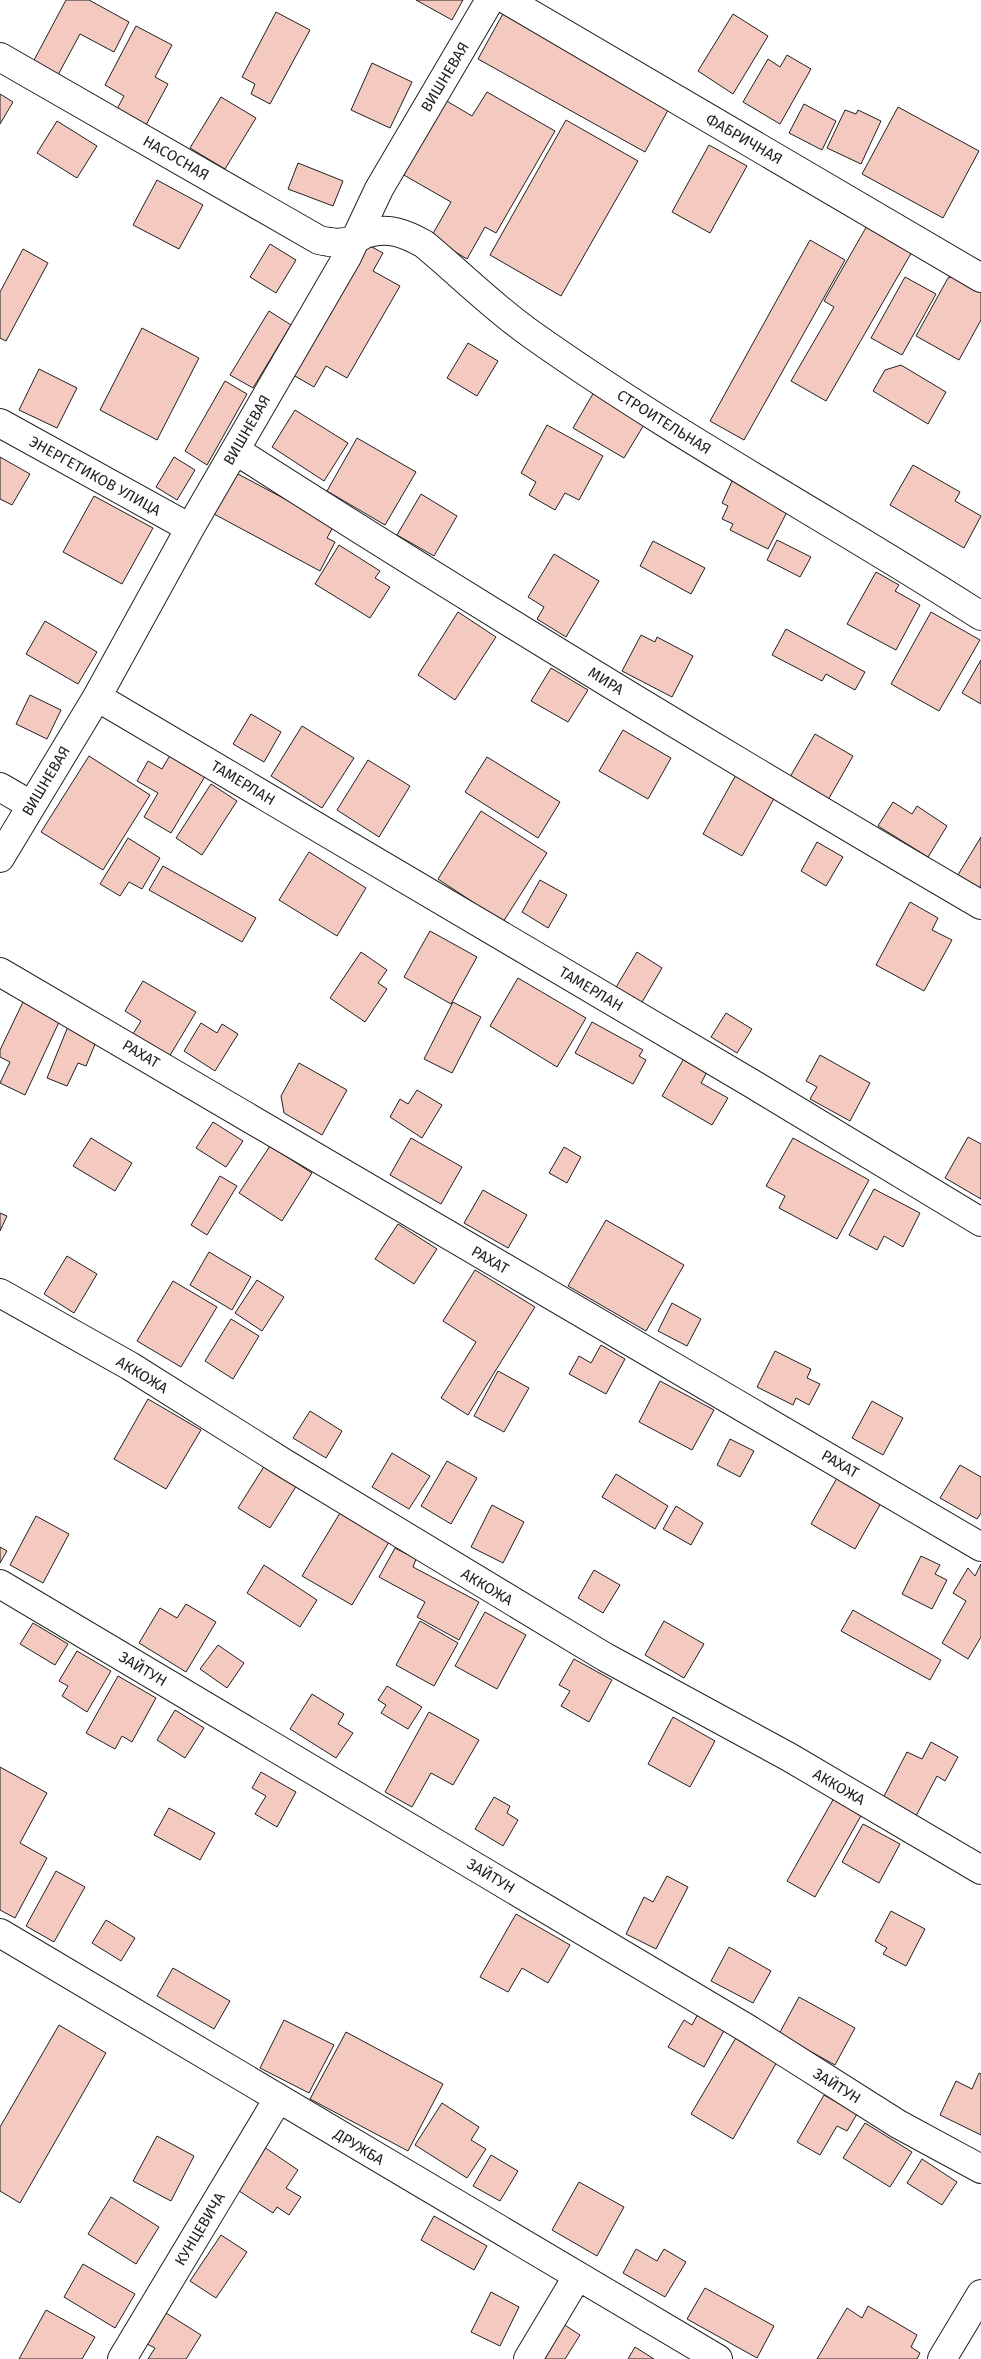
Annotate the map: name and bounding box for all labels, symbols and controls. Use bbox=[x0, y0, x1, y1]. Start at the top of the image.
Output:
street label: ВИШНЕВАЯ bbox=[417, 39, 473, 115]
street label: ФАБРИЧНАЯ bbox=[702, 110, 786, 168]
street label: НАСОСНАЯ bbox=[140, 132, 212, 184]
street label: СТРОИТЕЛЬНАЯ bbox=[614, 386, 714, 458]
street label: ВИШНЕВАЯ bbox=[220, 392, 274, 468]
street label: ЭНЕРГЕТИКОВ УЛИЦА bbox=[26, 432, 164, 520]
street label: МИРА bbox=[585, 663, 627, 699]
street label: ВИШНЕВАЯ bbox=[18, 743, 74, 819]
street label: ТАМЕРЛАН bbox=[208, 757, 278, 809]
street label: ТАМЕРЛАН bbox=[556, 963, 626, 1015]
street label: РАХАТ bbox=[119, 1036, 163, 1072]
street label: РАХАТ bbox=[468, 1242, 512, 1278]
street label: АККОЖА bbox=[113, 1353, 171, 1398]
street label: РАХАТ bbox=[818, 1446, 862, 1482]
street label: АККОЖА bbox=[458, 1565, 516, 1610]
street label: ЗАЙТУН bbox=[116, 1648, 170, 1690]
street label: АККОЖА bbox=[810, 1765, 869, 1809]
street label: ЗАЙТУН bbox=[464, 1855, 518, 1897]
street label: ЗАЙТУН bbox=[810, 2064, 864, 2108]
street label: ДРУЖБА bbox=[330, 2125, 388, 2169]
street label: КУНЦЕВИЧА bbox=[171, 2189, 229, 2269]

